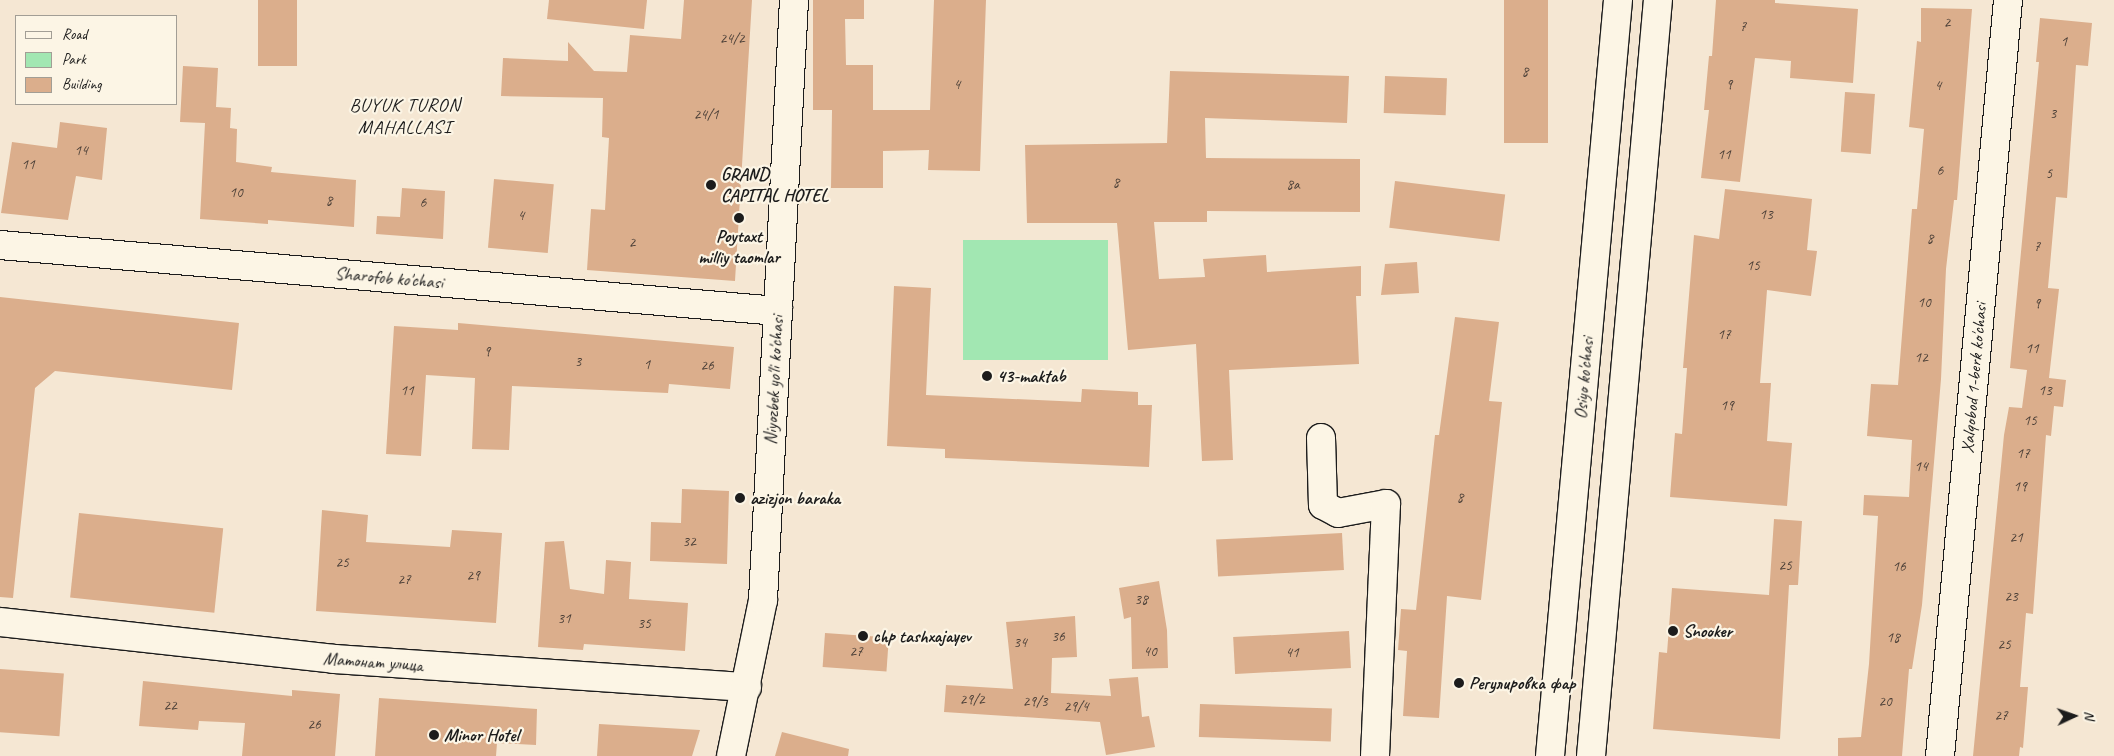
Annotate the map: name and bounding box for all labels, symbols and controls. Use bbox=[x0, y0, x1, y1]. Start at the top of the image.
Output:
house number: 2 bbox=[1944, 14, 1950, 32]
legend bbox=[15, 15, 178, 105]
house number: 7 bbox=[1740, 18, 1746, 36]
text: Road bbox=[62, 25, 87, 44]
house number: 24/2 bbox=[719, 30, 745, 48]
house number: 1 bbox=[2061, 33, 2067, 51]
text: Park bbox=[62, 50, 86, 69]
house number: 8 bbox=[1522, 63, 1528, 81]
text: Building bbox=[62, 75, 101, 94]
house number: 4 bbox=[954, 76, 960, 94]
house number: 9 bbox=[1726, 76, 1732, 94]
house number: 4 bbox=[1935, 77, 1941, 95]
district label: BUYUK TURON MAHALLASI bbox=[349, 95, 461, 139]
house number: 3 bbox=[2050, 105, 2056, 123]
house number: 24/1 bbox=[693, 106, 719, 124]
house number: 14 bbox=[74, 142, 88, 160]
house number: 11 bbox=[1717, 146, 1731, 164]
house number: 11 bbox=[21, 156, 35, 174]
house number: 6 bbox=[1937, 162, 1943, 180]
place label: GRAND CAPITAL HOTEL bbox=[721, 164, 827, 206]
house number: 5 bbox=[2046, 165, 2052, 183]
house number: 8 bbox=[1113, 174, 1119, 192]
house number: 8a bbox=[1286, 176, 1300, 194]
marker: GRAND CAPITAL HOTEL bbox=[705, 179, 717, 191]
house number: 10 bbox=[229, 184, 243, 202]
house number: 8 bbox=[326, 192, 332, 210]
house number: 6 bbox=[420, 194, 426, 212]
house number: 13 bbox=[1759, 206, 1773, 224]
house number: 4 bbox=[518, 207, 524, 225]
marker: Poytaxt milliy taomlar bbox=[733, 212, 745, 224]
place label: Poytaxt milliy taomlar bbox=[698, 226, 780, 268]
house number: 8 bbox=[1927, 230, 1933, 248]
house number: 2 bbox=[629, 234, 635, 252]
house number: 7 bbox=[2034, 238, 2040, 256]
house number: 15 bbox=[1746, 257, 1760, 275]
street label: Sharofob ko'chasi bbox=[334, 262, 444, 294]
house number: 10 bbox=[1917, 294, 1931, 312]
house number: 9 bbox=[2034, 295, 2040, 313]
street label: Xalqobod 1-berk ko'chasi bbox=[1957, 302, 1991, 454]
street label: Niyozbek yo'li ko'chasi bbox=[760, 315, 788, 445]
house number: 17 bbox=[1717, 326, 1731, 344]
street label: Osiyo ko'chasi bbox=[1570, 336, 1598, 420]
house number: 11 bbox=[2025, 340, 2039, 358]
house number: 9 bbox=[484, 343, 490, 361]
house number: 12 bbox=[1914, 349, 1928, 367]
house number: 3 bbox=[575, 353, 581, 371]
house number: 1 bbox=[644, 356, 650, 374]
house number: 26 bbox=[700, 357, 714, 375]
place label: 43-maktab bbox=[997, 365, 1065, 387]
marker: 43-maktab bbox=[981, 370, 993, 382]
house number: 11 bbox=[400, 382, 414, 400]
house number: 13 bbox=[2038, 382, 2052, 400]
house number: 19 bbox=[1720, 397, 1734, 415]
house number: 15 bbox=[2023, 412, 2037, 430]
house number: 17 bbox=[2016, 445, 2030, 463]
house number: 14 bbox=[1914, 458, 1928, 476]
house number: 19 bbox=[2013, 478, 2027, 496]
place label: azizjon baraka bbox=[750, 487, 840, 509]
house number: 8 bbox=[1457, 489, 1463, 507]
marker: azizjon baraka bbox=[734, 492, 746, 504]
house number: 21 bbox=[2009, 529, 2023, 547]
house number: 32 bbox=[682, 533, 696, 551]
house number: 25 bbox=[335, 554, 349, 572]
house number: 25 bbox=[1778, 557, 1792, 575]
house number: 16 bbox=[1892, 558, 1906, 576]
house number: 29 bbox=[466, 567, 480, 585]
house number: 27 bbox=[397, 571, 411, 589]
house number: 23 bbox=[2004, 588, 2018, 606]
house number: 38 bbox=[1134, 591, 1148, 609]
house number: 31 bbox=[557, 610, 571, 628]
house number: 35 bbox=[637, 615, 651, 633]
place label: Snooker bbox=[1683, 620, 1732, 642]
place label: chp tashxajayev bbox=[873, 625, 971, 647]
marker: Snooker bbox=[1667, 625, 1679, 637]
house number: 36 bbox=[1051, 628, 1065, 646]
house number: 18 bbox=[1886, 629, 1900, 647]
marker: chp tashxajayev bbox=[857, 630, 869, 642]
house number: 34 bbox=[1013, 634, 1027, 652]
house number: 25 bbox=[1997, 636, 2011, 654]
house number: 27 bbox=[849, 643, 863, 661]
house number: 40 bbox=[1143, 643, 1157, 661]
house number: 41 bbox=[1285, 644, 1299, 662]
street label: Матонат улица bbox=[322, 648, 424, 676]
place label: Регулировка фар bbox=[1469, 672, 1575, 694]
marker: Регулировка фар bbox=[1453, 677, 1465, 689]
house number: 29/2 bbox=[959, 691, 985, 709]
north arrow bbox=[2049, 691, 2099, 741]
house number: 29/3 bbox=[1022, 693, 1048, 711]
house number: 20 bbox=[1878, 693, 1892, 711]
house number: 22 bbox=[163, 697, 177, 715]
house number: 29/4 bbox=[1063, 698, 1089, 716]
house number: 27 bbox=[1994, 707, 2008, 725]
text: N bbox=[2081, 710, 2098, 720]
house number: 26 bbox=[307, 716, 321, 734]
place label: Minor Hotel bbox=[444, 724, 518, 746]
marker: Minor Hotel bbox=[428, 729, 440, 741]

